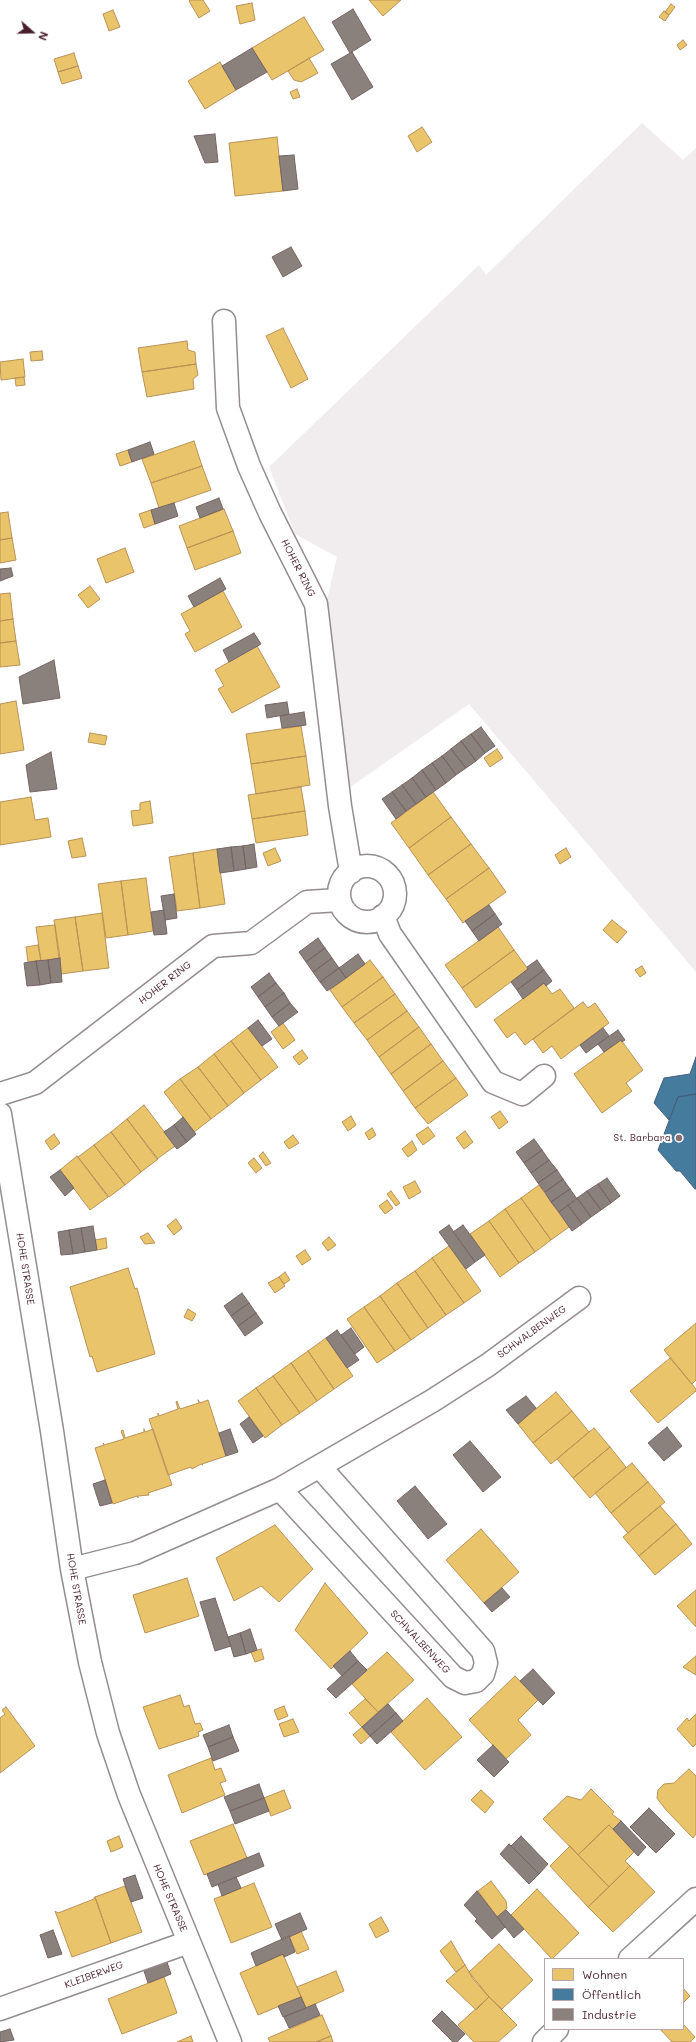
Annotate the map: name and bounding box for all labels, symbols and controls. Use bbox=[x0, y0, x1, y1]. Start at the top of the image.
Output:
north arrow bbox=[12, 12, 52, 52]
text: N bbox=[35, 30, 52, 43]
street label: HOHER RING bbox=[278, 537, 318, 599]
street label: HOHER RING bbox=[136, 959, 194, 1007]
place label: St. Barbara bbox=[614, 1132, 671, 1144]
marker: St. Barbara bbox=[674, 1133, 684, 1143]
street label: HOHE STRASSE bbox=[13, 1232, 37, 1306]
street label: SCHWALBENWEG bbox=[495, 1303, 569, 1361]
street label: HOHE STRASSE bbox=[64, 1552, 88, 1626]
street label: SCHWALBENWEG bbox=[388, 1608, 452, 1676]
street label: HOHE STRASSE bbox=[150, 1862, 190, 1934]
legend bbox=[544, 1958, 684, 2030]
street label: KLEIBERWEG bbox=[63, 1959, 125, 1991]
text: Wohnen bbox=[582, 1966, 627, 1982]
text: Öffentlich bbox=[582, 1986, 641, 2002]
text: Industrie bbox=[582, 2006, 636, 2022]

